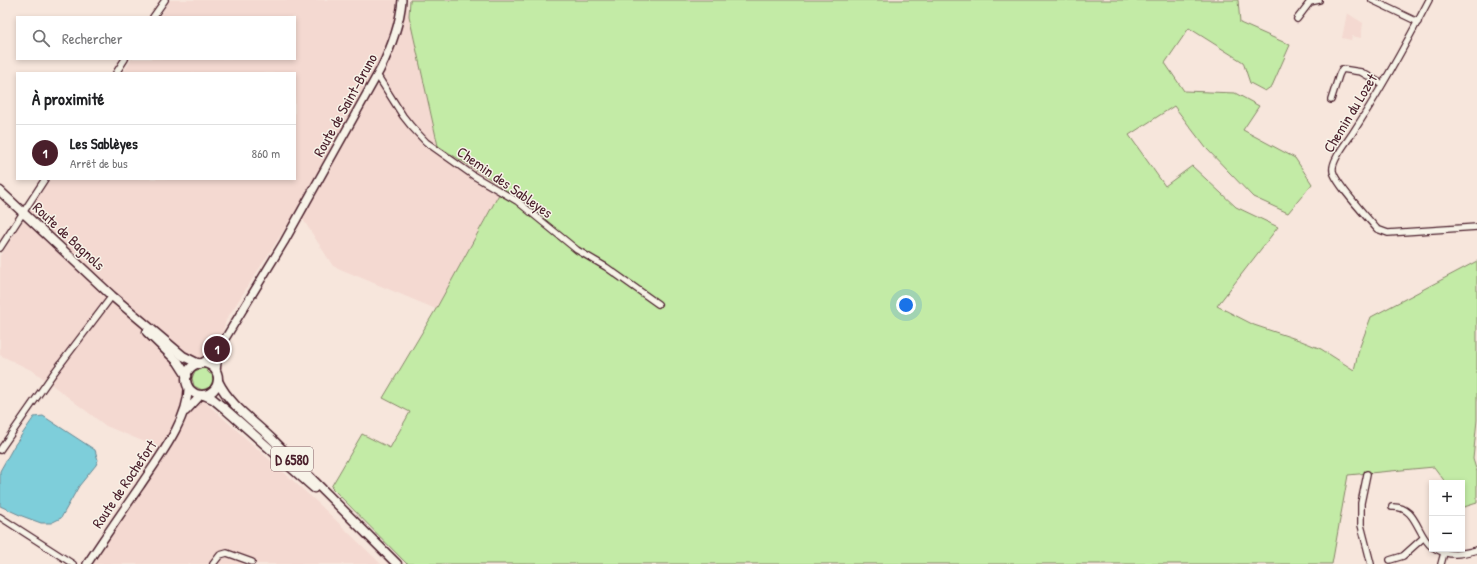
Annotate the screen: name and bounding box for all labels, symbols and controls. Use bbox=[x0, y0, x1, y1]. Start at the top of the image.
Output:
search box bbox=[16, 16, 296, 60]
icon: search bbox=[30, 27, 52, 49]
text: Rechercher bbox=[62, 28, 123, 49]
street label: Route de Saint-Bruno bbox=[308, 50, 382, 160]
street label: Chemin du Lozet bbox=[1318, 69, 1382, 156]
text: À proximité bbox=[32, 87, 104, 110]
text: Les Sablèyes bbox=[70, 133, 138, 154]
street label: Chemin des Sableyes bbox=[453, 141, 557, 223]
text: 1 bbox=[43, 144, 47, 162]
text: 860 m bbox=[252, 144, 280, 162]
text: Arrêt de bus bbox=[70, 154, 128, 172]
street label: Route de Bagnols bbox=[28, 197, 110, 275]
your location bbox=[896, 295, 916, 315]
pin: 1 bbox=[204, 334, 230, 364]
street label: Route de Rochefort bbox=[87, 435, 162, 532]
road number: D 6580 bbox=[271, 447, 313, 471]
map controls bbox=[1429, 480, 1465, 552]
button: + bbox=[1429, 480, 1465, 516]
button: − bbox=[1429, 516, 1465, 552]

